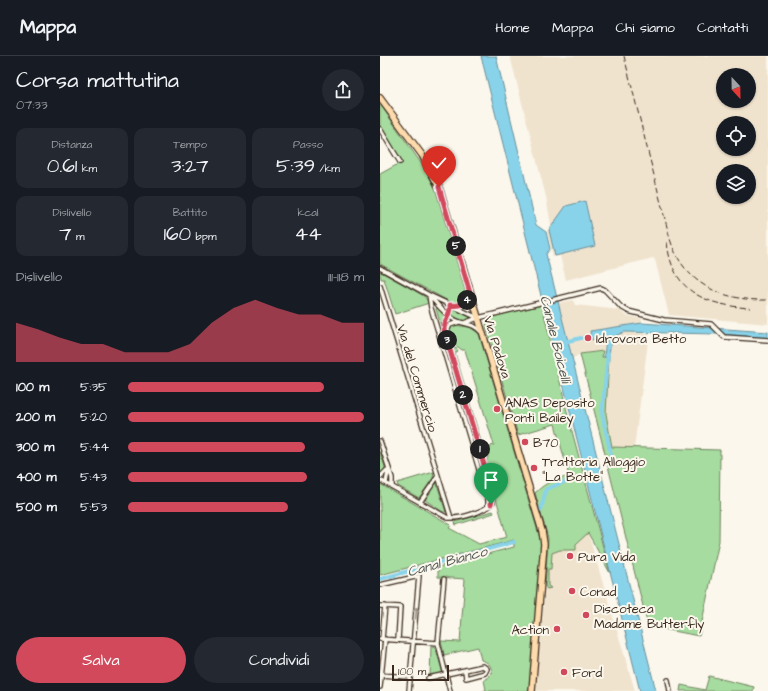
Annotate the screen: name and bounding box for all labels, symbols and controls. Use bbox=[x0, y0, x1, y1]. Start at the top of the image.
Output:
text: Mappa bbox=[20, 14, 76, 41]
text: Home bbox=[495, 18, 530, 38]
text: Mappa bbox=[552, 18, 593, 38]
text: Chi siamo bbox=[615, 18, 675, 38]
text: Contatti bbox=[697, 18, 748, 38]
text: Corsa mattutina bbox=[16, 65, 179, 96]
north arrow bbox=[716, 68, 756, 108]
map controls bbox=[716, 68, 756, 204]
button: share bbox=[322, 69, 364, 111]
text: 07:33 bbox=[16, 96, 48, 114]
button: locate bbox=[716, 116, 756, 156]
text: Distanza bbox=[52, 137, 92, 152]
text: Tempo bbox=[173, 137, 207, 152]
text: Passo bbox=[293, 137, 323, 152]
pin bbox=[422, 146, 456, 187]
text: 0.61 bbox=[47, 152, 77, 180]
text: 3:27 bbox=[171, 152, 209, 180]
text: 5:39 bbox=[276, 152, 315, 180]
icon: check bbox=[428, 152, 450, 174]
text: km bbox=[77, 161, 97, 176]
text: /km bbox=[315, 161, 340, 176]
button: layers bbox=[716, 164, 756, 204]
text: Dislivello bbox=[52, 205, 92, 220]
text: Battito bbox=[173, 205, 207, 220]
text: kcal bbox=[297, 205, 319, 220]
text: 7 bbox=[59, 220, 72, 248]
text: 160 bbox=[164, 220, 191, 248]
text: 44 bbox=[294, 220, 322, 248]
text: m bbox=[72, 229, 85, 244]
text: bpm bbox=[191, 229, 216, 244]
pin: 5 bbox=[446, 236, 466, 256]
text: 5 bbox=[452, 238, 460, 253]
text: Dislivello bbox=[16, 268, 62, 286]
text: 111–118 m bbox=[328, 268, 364, 286]
pin: 4 bbox=[457, 290, 477, 310]
text: 4 bbox=[463, 292, 471, 307]
water label: Canale Boicelli bbox=[535, 293, 576, 387]
street label: Via Padova bbox=[479, 314, 515, 381]
street label: Via del Commercio bbox=[392, 322, 442, 435]
pin: 3 bbox=[437, 330, 457, 350]
place label: Idrovora Betto bbox=[596, 330, 687, 348]
text: 3 bbox=[444, 332, 450, 347]
marker: Idrovora Betto bbox=[583, 333, 593, 343]
text: 100 m bbox=[16, 378, 49, 396]
text: 5:35 bbox=[80, 378, 107, 396]
pin: 2 bbox=[453, 385, 473, 405]
text: 2 bbox=[460, 387, 466, 402]
place label: ANAS Deposito Ponti Bailey bbox=[505, 394, 595, 428]
marker: ANAS Deposito Ponti Bailey bbox=[492, 404, 502, 414]
text: 200 m bbox=[16, 408, 55, 426]
text: 5:20 bbox=[80, 408, 107, 426]
place label: B70 bbox=[533, 434, 558, 452]
marker: B70 bbox=[520, 437, 530, 447]
text: 300 m bbox=[16, 438, 54, 456]
text: 5:44 bbox=[80, 438, 109, 456]
pin: 1 bbox=[470, 439, 490, 459]
text: 1 bbox=[479, 441, 481, 456]
place label: Trattoria Alloggio "La Botte" bbox=[542, 453, 646, 486]
pin bbox=[474, 463, 508, 504]
marker: Trattoria Alloggio "La Botte" bbox=[529, 463, 539, 473]
text: 400 m bbox=[16, 468, 57, 486]
text: 5:43 bbox=[80, 468, 107, 486]
icon: arrive bbox=[480, 469, 502, 491]
text: 500 m bbox=[16, 498, 57, 516]
text: 5:53 bbox=[80, 498, 107, 516]
water label: Canal Bianco bbox=[405, 541, 490, 582]
place label: Pura Vida bbox=[578, 548, 636, 566]
marker: Pura Vida bbox=[565, 551, 575, 561]
place label: Conad bbox=[580, 583, 617, 601]
marker: Conad bbox=[567, 586, 577, 596]
place label: Discoteca Madame Butterfly bbox=[594, 600, 704, 634]
one-way arrow bbox=[412, 607, 419, 620]
marker: Discoteca Madame Butterfly bbox=[581, 610, 591, 620]
place label: Action bbox=[511, 621, 549, 639]
marker: Action bbox=[552, 624, 562, 634]
button: Salva bbox=[16, 637, 186, 683]
button: Condividi bbox=[194, 637, 364, 683]
scale bar bbox=[392, 663, 449, 682]
text: 100 m bbox=[398, 664, 426, 679]
place label: Ford bbox=[572, 664, 602, 682]
marker: Ford bbox=[559, 667, 569, 677]

